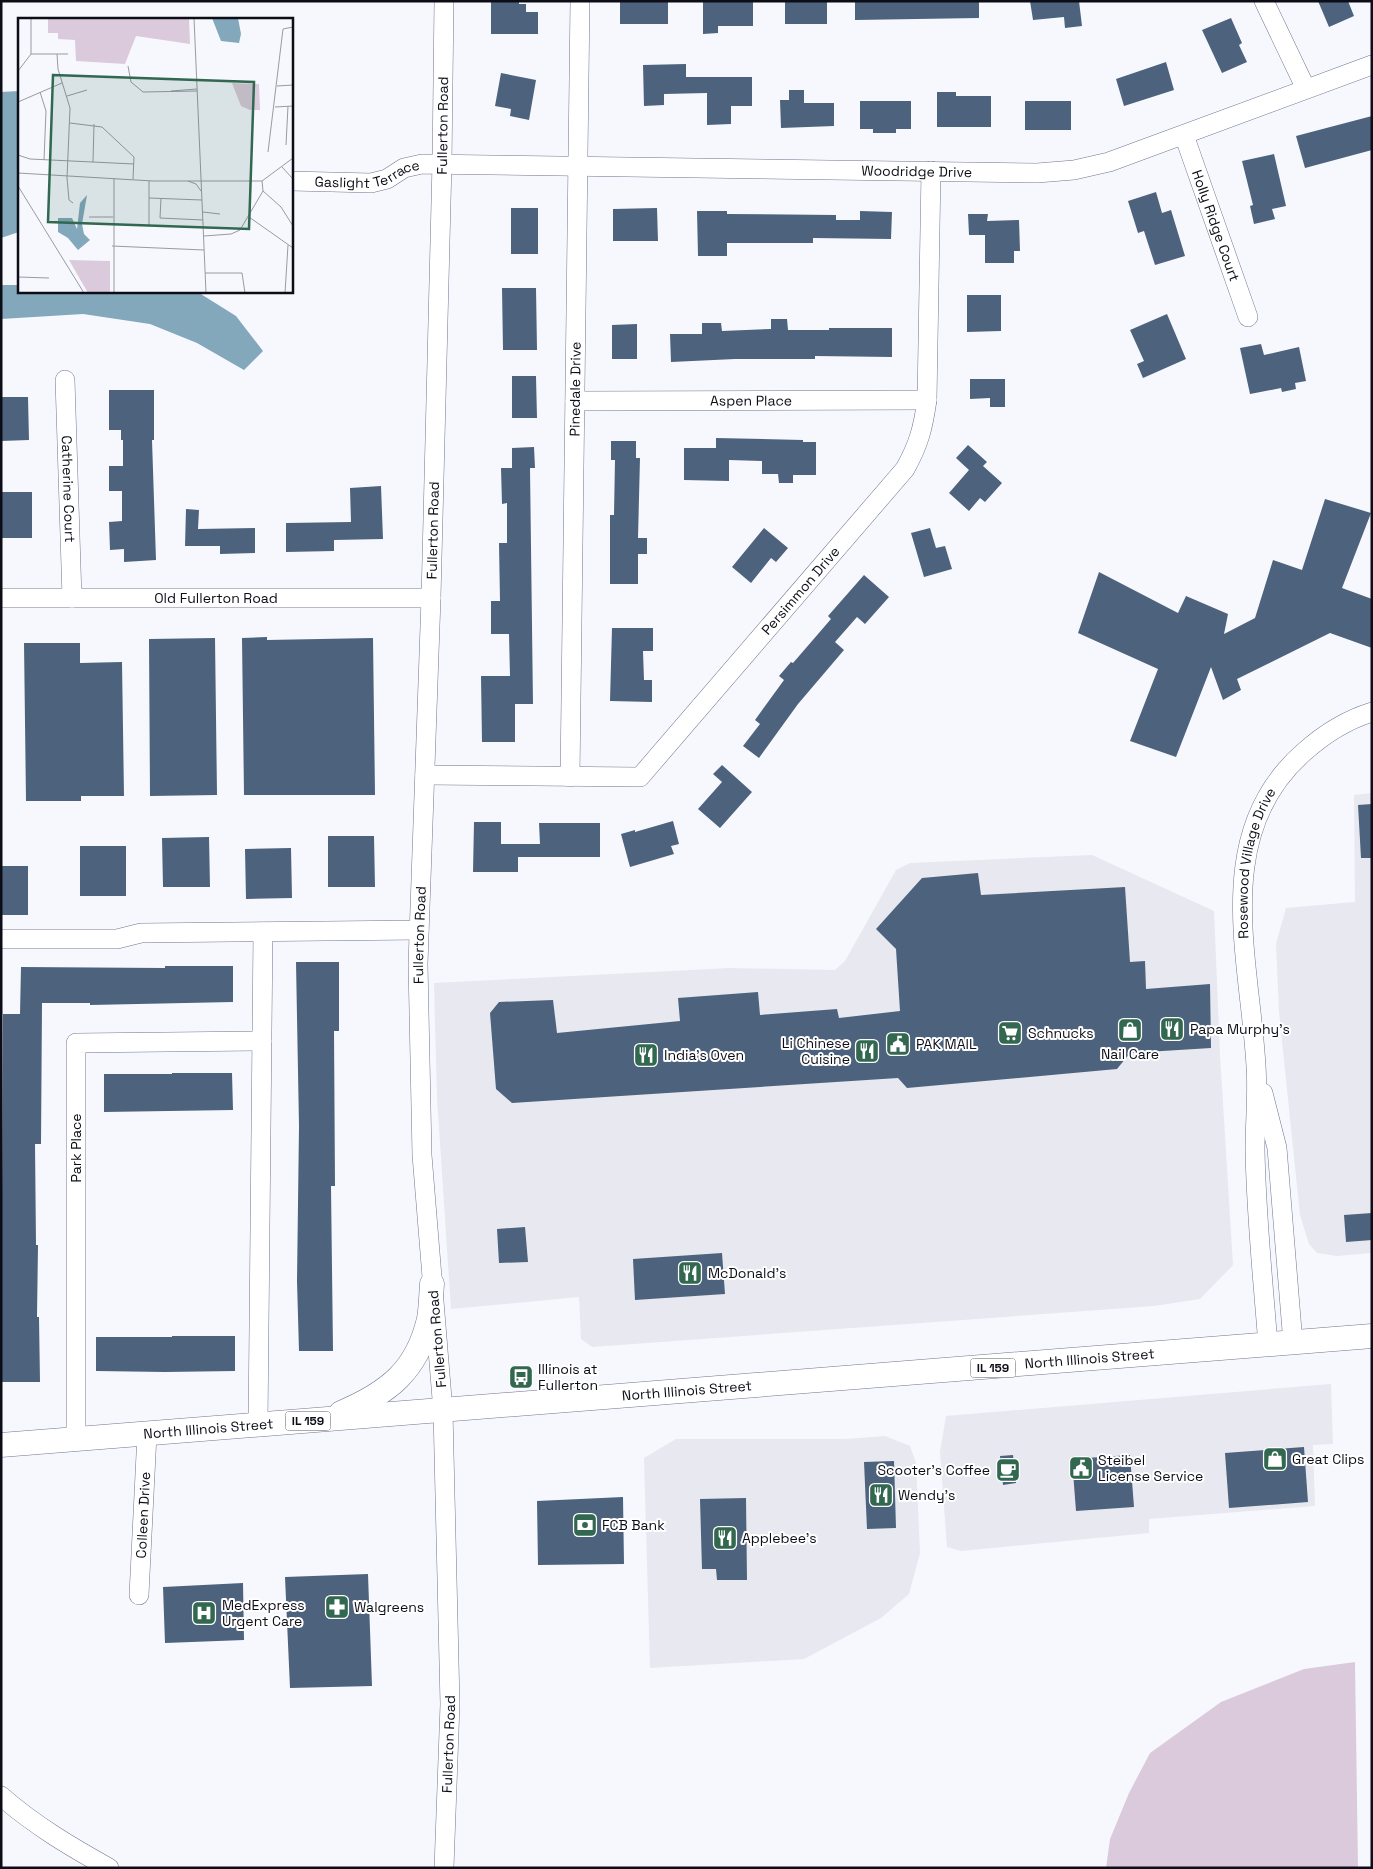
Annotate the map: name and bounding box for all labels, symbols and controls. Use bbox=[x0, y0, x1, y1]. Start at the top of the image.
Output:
inset map bbox=[18, 18, 292, 292]
street label: Fullerton Road bbox=[433, 76, 452, 175]
street label: Gaslight Terrace bbox=[314, 156, 421, 192]
street label: Woodridge Drive bbox=[861, 161, 972, 181]
street label: Holly Ridge Court bbox=[1188, 167, 1244, 284]
street label: Pinedale Drive bbox=[565, 342, 585, 437]
street label: Aspen Place bbox=[710, 391, 792, 410]
street label: Catherine Court bbox=[58, 435, 79, 543]
street label: Fullerton Road bbox=[422, 481, 443, 580]
street label: Persimmon Drive bbox=[757, 543, 843, 638]
street label: Old Fullerton Road bbox=[154, 589, 278, 607]
street label: Rosewood Village Drive bbox=[1233, 784, 1280, 939]
street label: Fullerton Road bbox=[409, 886, 430, 984]
restaurant icon: Papa Murphy's bbox=[1159, 1016, 1185, 1042]
shop icon: Nail Care bbox=[1117, 1017, 1143, 1043]
supermarket icon: Schnucks bbox=[997, 1020, 1023, 1046]
place label: Papa Murphy's bbox=[1190, 1020, 1290, 1038]
place label: Schnucks bbox=[1028, 1024, 1094, 1042]
public building icon: PAK MAIL bbox=[885, 1031, 911, 1057]
place label: Li Chinese Cuisine bbox=[782, 1034, 850, 1068]
place label: PAK MAIL bbox=[916, 1035, 977, 1053]
restaurant icon: Li Chinese Cuisine bbox=[854, 1038, 880, 1064]
restaurant icon: India's Oven bbox=[633, 1042, 659, 1068]
place label: Nail Care bbox=[1101, 1045, 1159, 1063]
place label: India's Oven bbox=[664, 1046, 744, 1064]
street label: Park Place bbox=[67, 1113, 85, 1183]
restaurant icon: McDonald's bbox=[677, 1260, 703, 1286]
place label: McDonald's bbox=[708, 1264, 786, 1282]
street label: Fullerton Road bbox=[424, 1289, 450, 1389]
street label: North Illinois Street bbox=[1024, 1344, 1155, 1373]
road number: IL 159 bbox=[970, 1359, 1016, 1378]
place label: Illinois at Fullerton bbox=[538, 1360, 598, 1394]
bus stop icon: Illinois at Fullerton bbox=[508, 1364, 534, 1390]
street label: North Illinois Street bbox=[621, 1376, 752, 1405]
road number: IL 159 bbox=[286, 1412, 330, 1430]
street label: North Illinois Street bbox=[143, 1414, 274, 1443]
shop icon: Great Clips bbox=[1262, 1446, 1288, 1472]
place label: Great Clips bbox=[1292, 1450, 1364, 1468]
place label: Steibel License Service bbox=[1098, 1451, 1203, 1485]
public building icon: Steibel License Service bbox=[1068, 1455, 1094, 1481]
cafe icon: Scooter's Coffee bbox=[995, 1457, 1021, 1483]
place label: Scooter's Coffee bbox=[878, 1461, 990, 1479]
street label: Colleen Drive bbox=[132, 1471, 154, 1559]
restaurant icon: Wendy's bbox=[868, 1482, 894, 1508]
place label: Wendy's bbox=[898, 1486, 955, 1504]
bank icon: FCB Bank bbox=[572, 1512, 598, 1538]
place label: FCB Bank bbox=[602, 1516, 665, 1534]
restaurant icon: Applebee's bbox=[712, 1525, 738, 1551]
place label: Applebee's bbox=[742, 1529, 817, 1547]
pharmacy icon: Walgreens bbox=[324, 1594, 350, 1620]
place label: MedExpress Urgent Care bbox=[222, 1596, 305, 1630]
place label: Walgreens bbox=[354, 1598, 424, 1616]
hospital icon: MedExpress Urgent Care bbox=[191, 1600, 217, 1626]
street label: Fullerton Road bbox=[438, 1695, 459, 1793]

